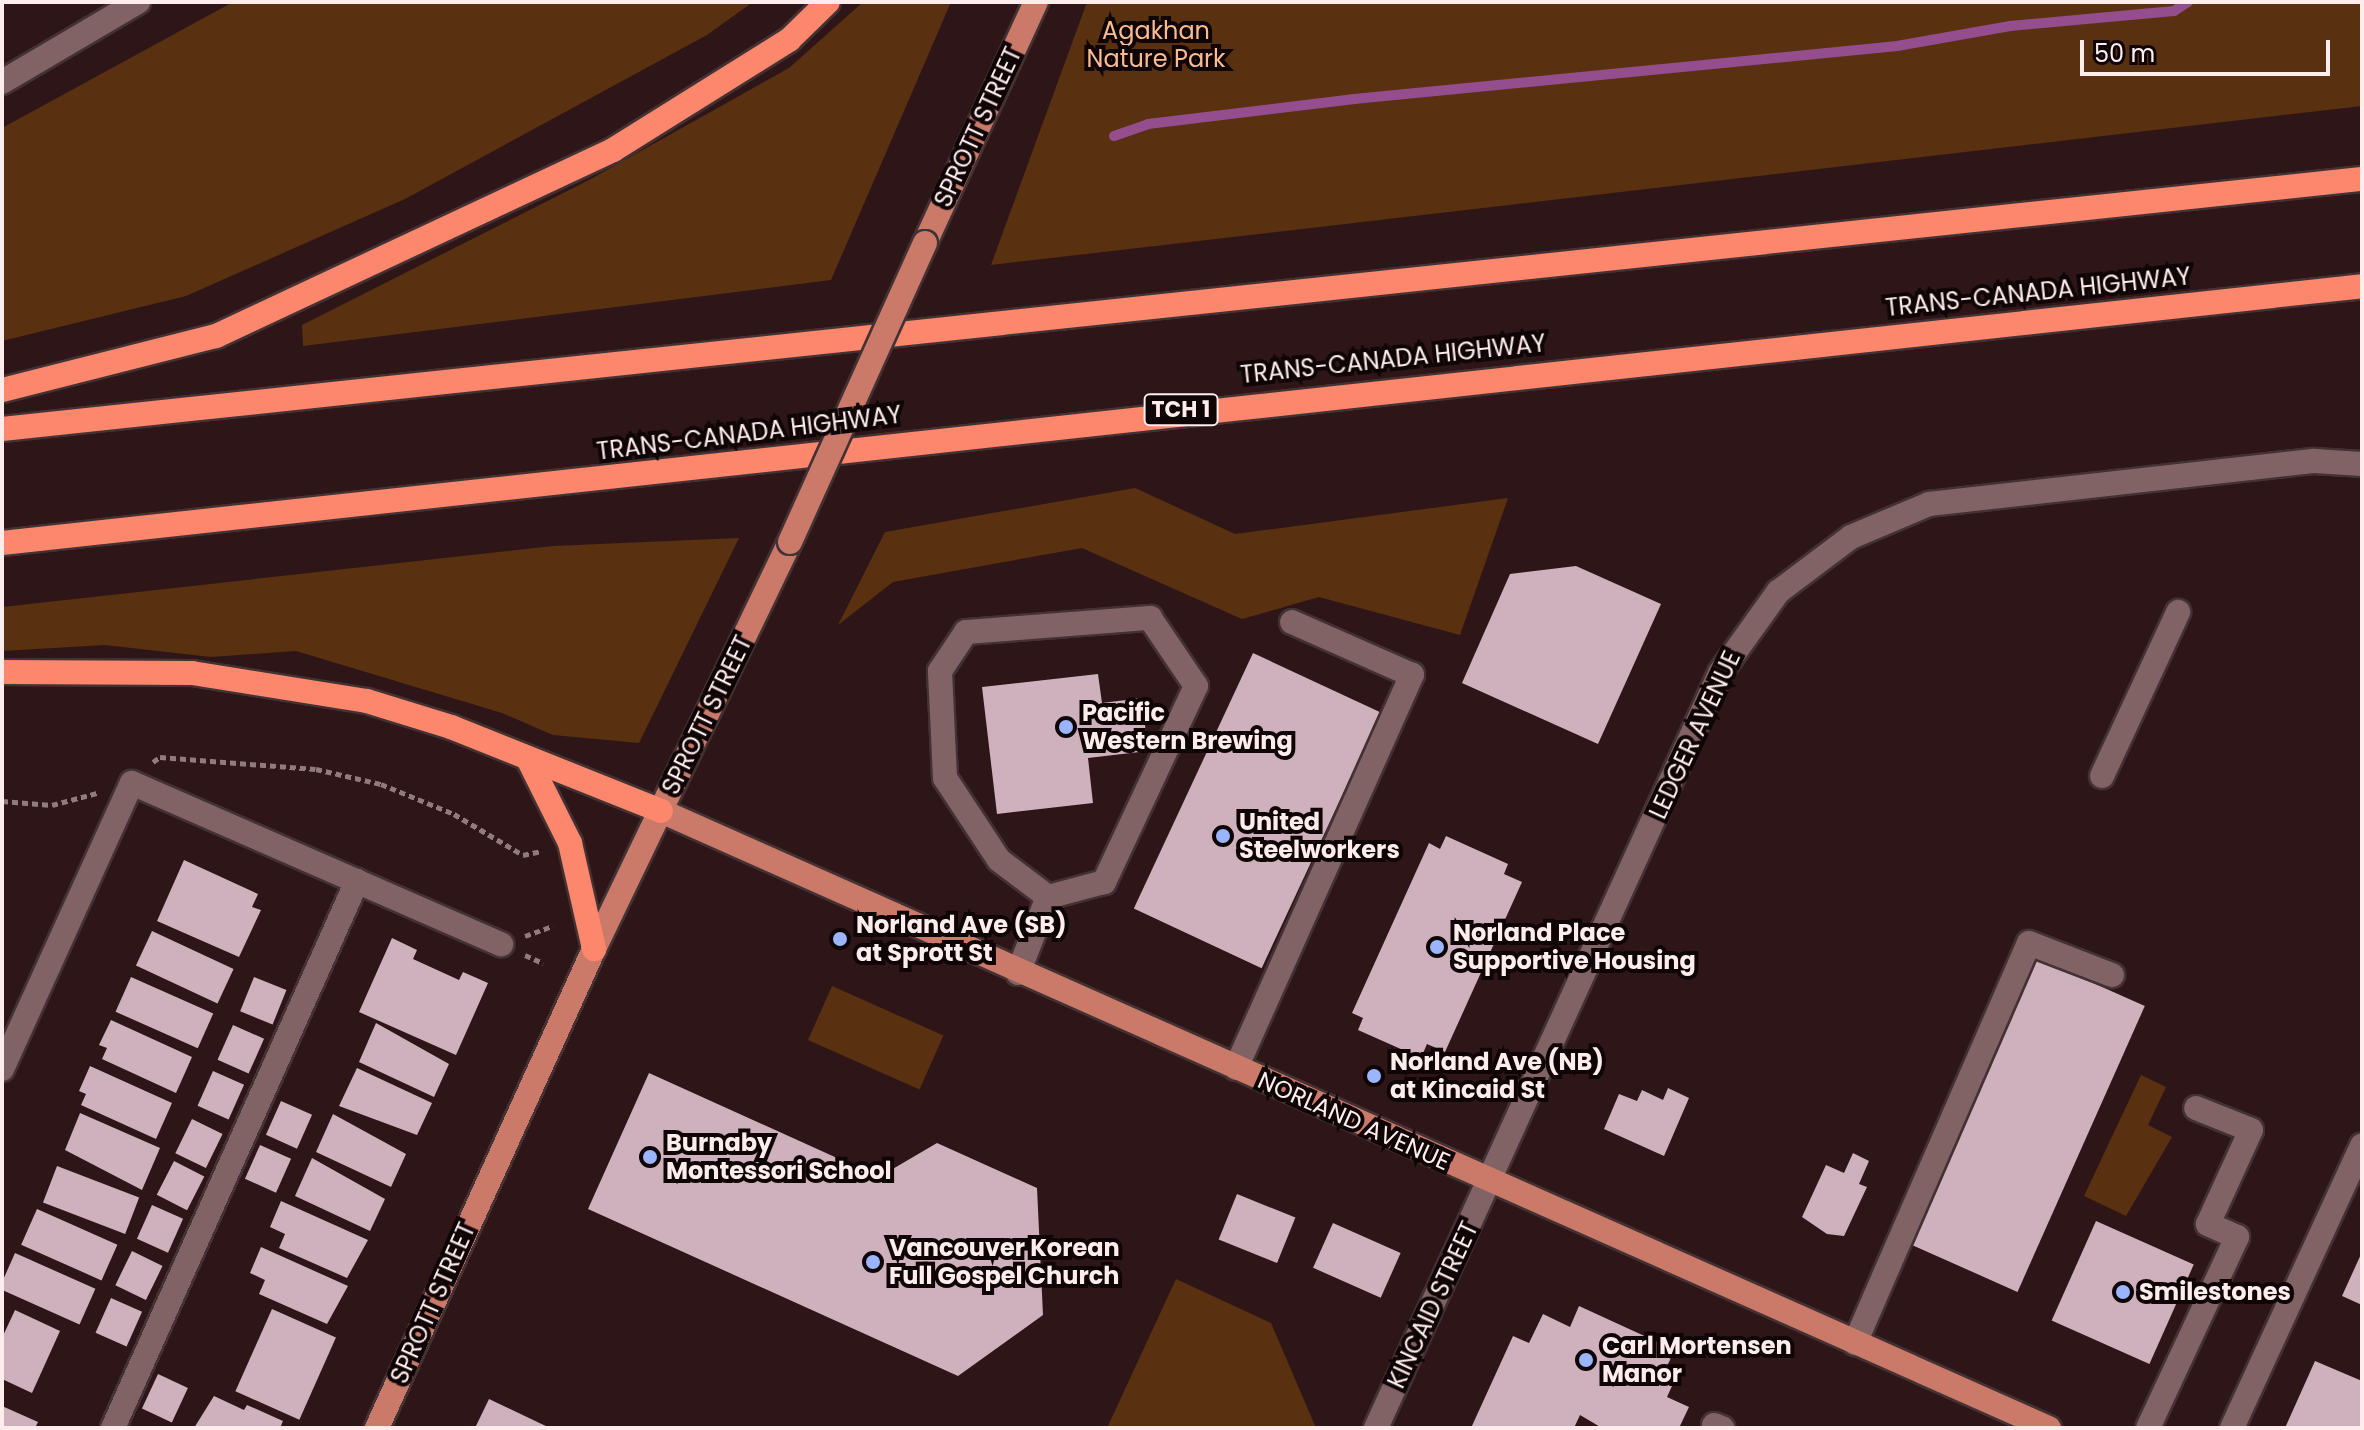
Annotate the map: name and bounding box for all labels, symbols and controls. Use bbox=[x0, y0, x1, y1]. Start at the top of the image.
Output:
park label: Agakhan Nature Park bbox=[1087, 17, 1225, 73]
scale bar bbox=[2084, 24, 2334, 74]
text: 50 m bbox=[2094, 37, 2155, 70]
street label: SPROTT STREET bbox=[928, 42, 1028, 212]
street label: TRANS-CANADA HIGHWAY bbox=[1884, 262, 2192, 322]
street label: TRANS-CANADA HIGHWAY bbox=[1239, 329, 1547, 389]
road number: TCH 1 bbox=[1143, 392, 1219, 428]
street label: TRANS-CANADA HIGHWAY bbox=[595, 400, 903, 466]
street label: SPROTT STREET bbox=[656, 631, 758, 799]
street label: LEDGER AVENUE bbox=[1644, 647, 1746, 823]
place label: Pacific Western Brewing bbox=[1082, 699, 1293, 755]
marker: Pacific Western Brewing bbox=[1057, 718, 1075, 736]
place label: United Steelworkers bbox=[1239, 808, 1400, 864]
marker: United Steelworkers bbox=[1214, 827, 1232, 845]
place label: Norland Ave (SB) at Sprott St bbox=[856, 911, 1067, 967]
place label: Norland Place Supportive Housing bbox=[1453, 919, 1696, 975]
marker: Norland Ave (SB) at Sprott St bbox=[831, 930, 849, 948]
marker: Norland Place Supportive Housing bbox=[1428, 938, 1446, 956]
place label: Norland Ave (NB) at Kincaid St bbox=[1390, 1048, 1604, 1104]
street label: NORLAND AVENUE bbox=[1253, 1066, 1455, 1176]
marker: Norland Ave (NB) at Kincaid St bbox=[1365, 1067, 1383, 1085]
place label: Burnaby Montessori School bbox=[666, 1129, 892, 1185]
marker: Burnaby Montessori School bbox=[641, 1148, 659, 1166]
street label: KINCAID STREET bbox=[1382, 1217, 1484, 1393]
street label: SPROTT STREET bbox=[385, 1218, 481, 1388]
place label: Vancouver Korean Full Gospel Church bbox=[889, 1234, 1120, 1290]
marker: Vancouver Korean Full Gospel Church bbox=[864, 1253, 882, 1271]
place label: Smilestones bbox=[2139, 1278, 2291, 1306]
marker: Smilestones bbox=[2114, 1283, 2132, 1301]
place label: Carl Mortensen Manor bbox=[1602, 1332, 1792, 1388]
marker: Carl Mortensen Manor bbox=[1577, 1351, 1595, 1369]

